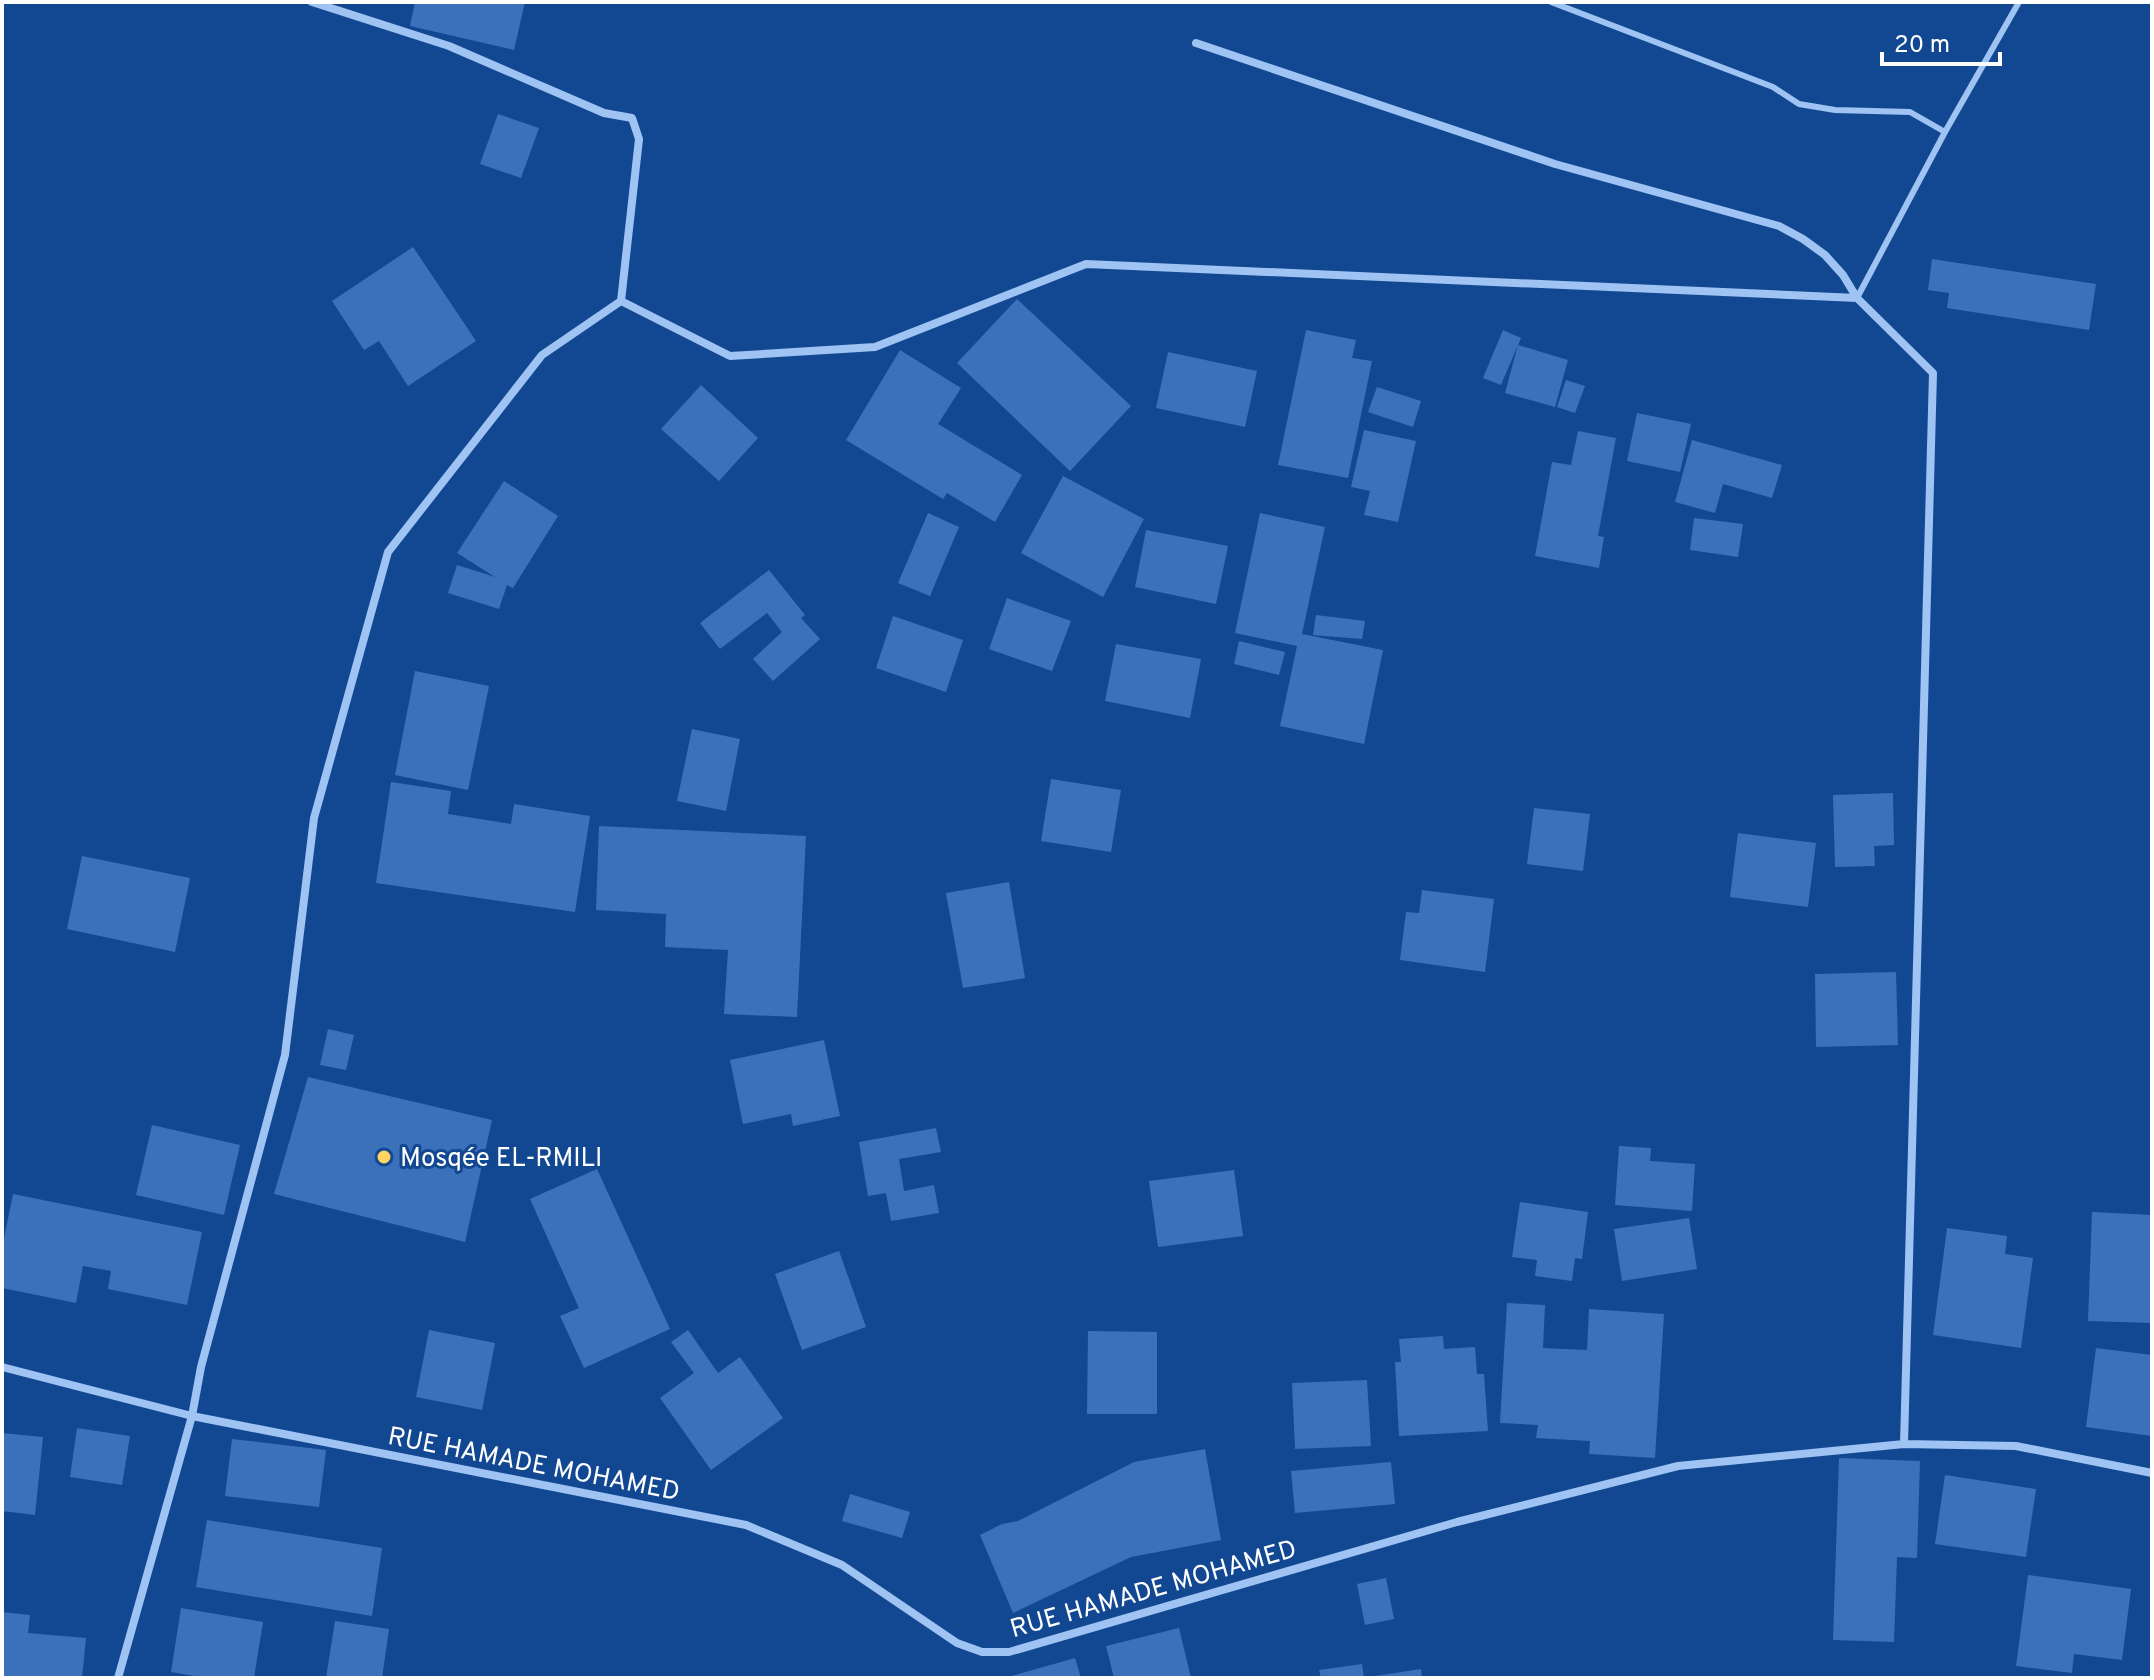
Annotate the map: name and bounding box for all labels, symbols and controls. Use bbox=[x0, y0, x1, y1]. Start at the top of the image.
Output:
scale bar bbox=[1882, 16, 2000, 66]
text: 20 m bbox=[1894, 31, 1950, 61]
place label: Mosqée EL-RMILI bbox=[400, 1143, 602, 1176]
marker: Mosqée EL-RMILI bbox=[375, 1148, 393, 1166]
street label: RUE HAMADE MOHAMED bbox=[385, 1421, 682, 1510]
street label: RUE HAMADE MOHAMED bbox=[1007, 1534, 1301, 1647]

